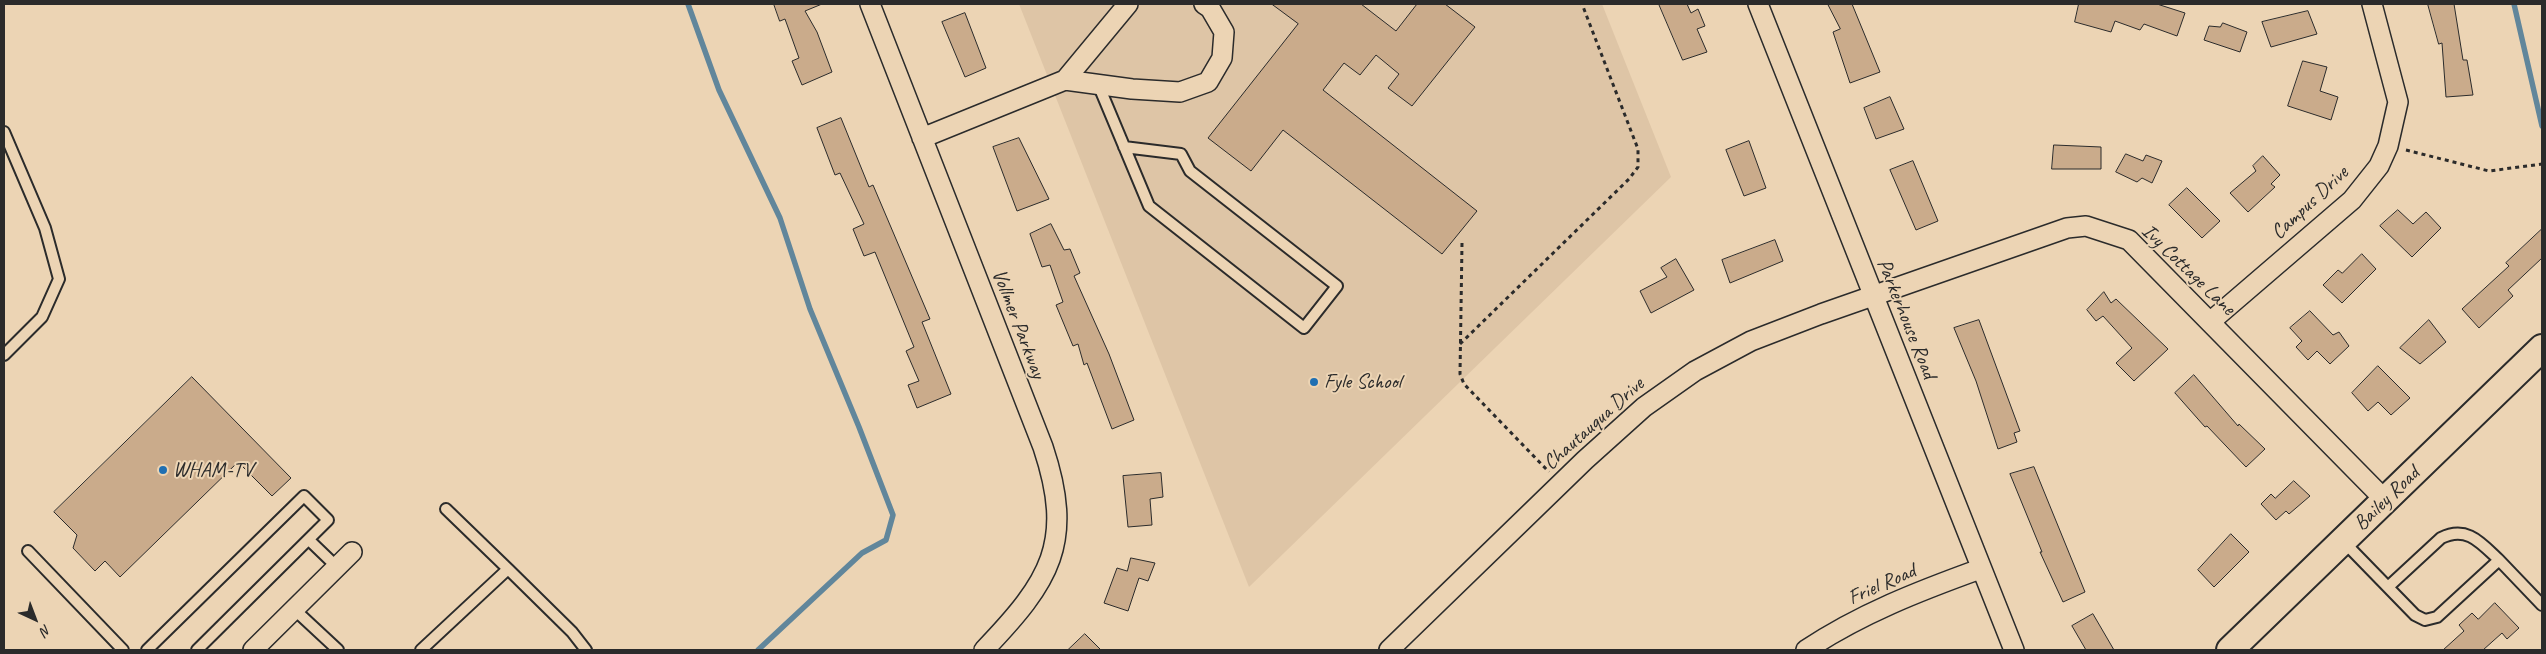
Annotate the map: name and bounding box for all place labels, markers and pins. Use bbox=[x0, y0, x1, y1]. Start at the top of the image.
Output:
place label: Fyle School bbox=[1324, 369, 1401, 395]
marker: Fyle School bbox=[1308, 376, 1320, 388]
place label: WHAM-TV bbox=[173, 457, 253, 483]
marker: WHAM-TV bbox=[157, 464, 169, 476]

